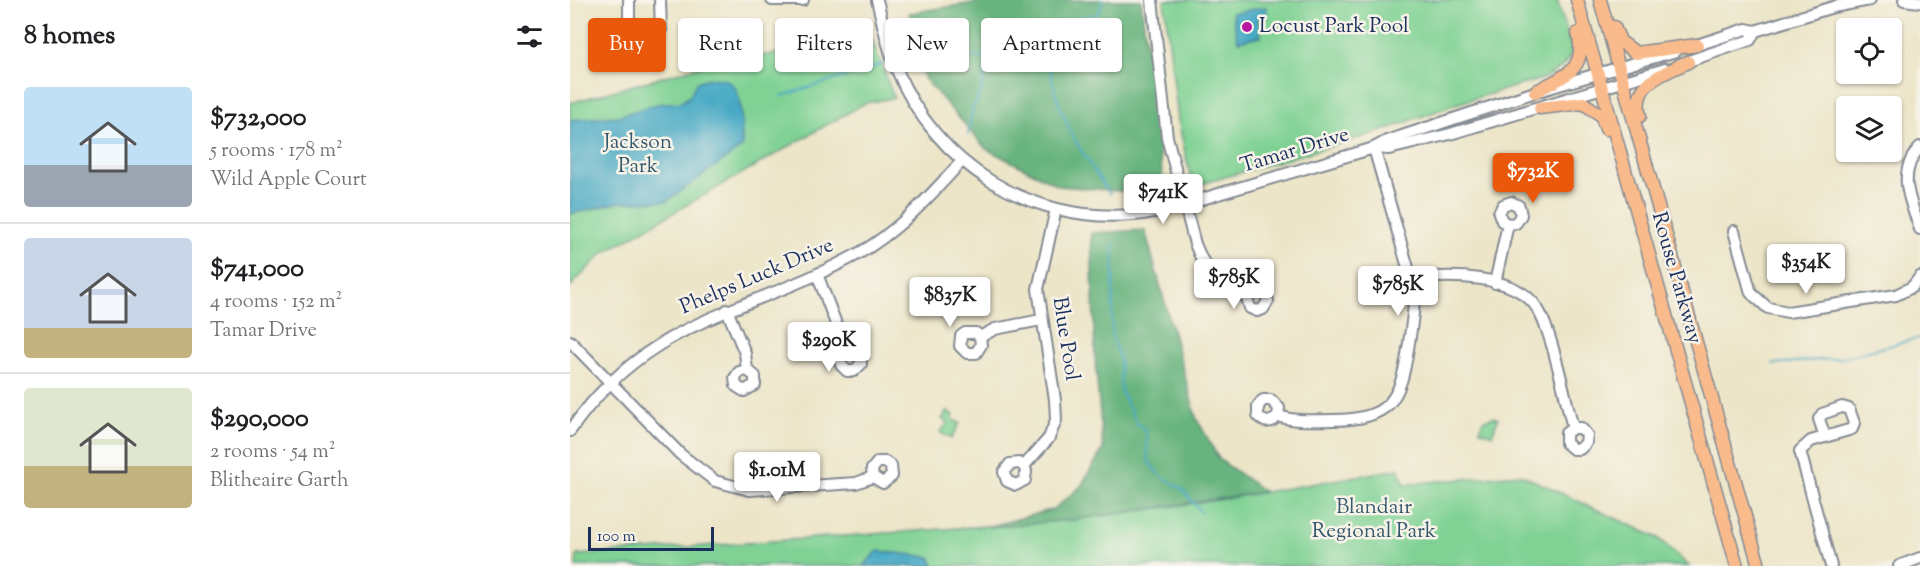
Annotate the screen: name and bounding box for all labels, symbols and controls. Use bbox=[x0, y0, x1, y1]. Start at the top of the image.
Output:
place label: Locust Park Pool bbox=[1259, 12, 1409, 42]
text: 8 homes bbox=[24, 18, 115, 55]
chip: Buy bbox=[588, 18, 666, 72]
chip: Rent bbox=[678, 18, 763, 72]
chip: Filters bbox=[775, 18, 873, 72]
chip: New bbox=[885, 18, 969, 72]
chip: Apartment bbox=[981, 18, 1122, 72]
map controls bbox=[1836, 18, 1902, 162]
button: locate bbox=[1836, 18, 1902, 84]
icon: filters bbox=[513, 20, 546, 53]
marker: Locust Park Pool bbox=[1240, 20, 1254, 34]
button: layers bbox=[1836, 96, 1902, 162]
text: $732,000 bbox=[210, 100, 307, 137]
icon: home bbox=[72, 111, 144, 183]
street label: Tamar Drive bbox=[1237, 120, 1353, 182]
park label: Jackson Park bbox=[603, 128, 672, 182]
text: 5 rooms · 178 m² bbox=[210, 137, 343, 166]
pin: $732K bbox=[1491, 153, 1575, 204]
text: $732K bbox=[1507, 158, 1559, 187]
text: Wild Apple Court bbox=[210, 166, 367, 195]
pin: $741K bbox=[1121, 174, 1205, 225]
text: $741K bbox=[1138, 179, 1188, 208]
street label: Rouse Parkway bbox=[1643, 209, 1709, 348]
street label: Phelps Luck Drive bbox=[676, 231, 838, 323]
pin: $354K bbox=[1764, 244, 1848, 295]
text: $354K bbox=[1781, 249, 1831, 278]
text: $741,000 bbox=[210, 251, 304, 288]
pin: $785K bbox=[1192, 259, 1276, 310]
icon: home bbox=[72, 262, 144, 334]
text: $785K bbox=[1208, 264, 1260, 293]
pin: $785K bbox=[1356, 266, 1440, 317]
text: $785K bbox=[1372, 271, 1424, 300]
pin: $837K bbox=[908, 277, 992, 328]
text: $837K bbox=[923, 282, 977, 311]
text: 4 rooms · 152 m² bbox=[210, 288, 342, 317]
street label: Blue Pool bbox=[1044, 295, 1086, 383]
text: Tamar Drive bbox=[210, 317, 317, 346]
pin: $290K bbox=[787, 322, 871, 373]
text: $290K bbox=[802, 327, 856, 356]
text: $290,000 bbox=[210, 401, 309, 438]
icon: home bbox=[72, 412, 144, 484]
text: 2 rooms · 54 m² bbox=[210, 438, 335, 467]
pin: $1.01M bbox=[728, 452, 826, 503]
text: $1.01M bbox=[748, 457, 806, 486]
text: Blitheaire Garth bbox=[210, 467, 349, 496]
park label: Blandair Regional Park bbox=[1312, 493, 1437, 547]
scale bar bbox=[588, 524, 714, 552]
text: 100 m bbox=[597, 526, 636, 549]

